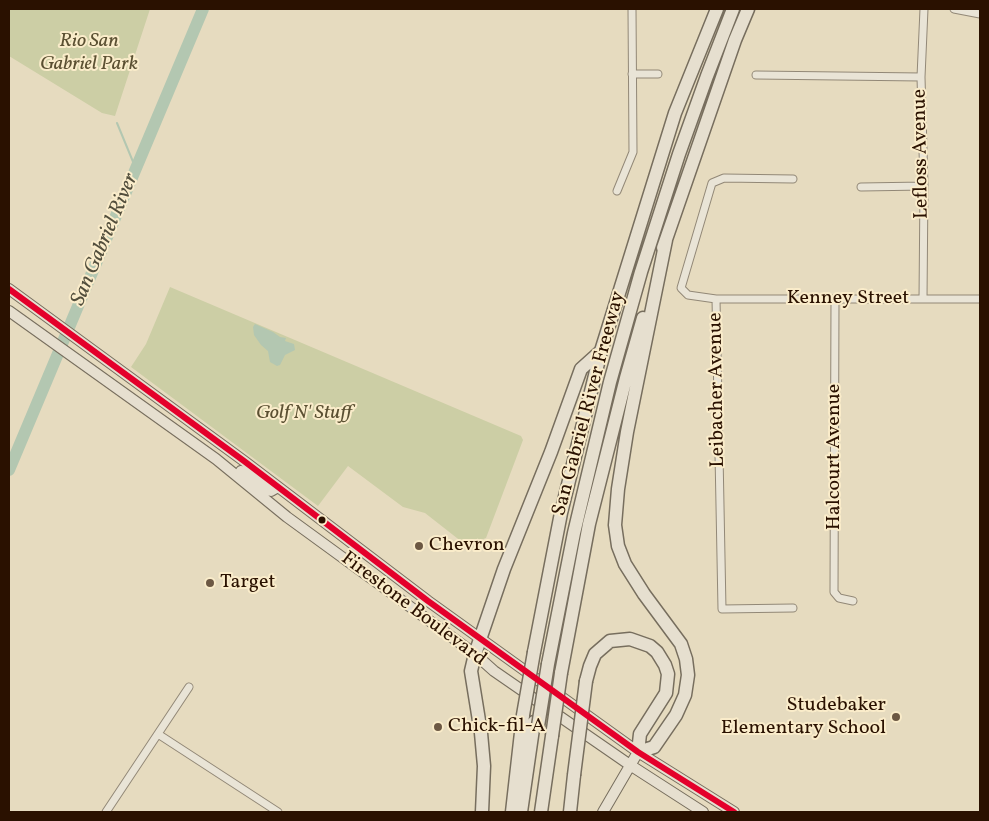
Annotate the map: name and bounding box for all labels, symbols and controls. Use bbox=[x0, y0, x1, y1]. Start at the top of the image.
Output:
park label: Rio San Gabriel Park bbox=[40, 30, 138, 77]
street label: Lefloss Avenue bbox=[909, 89, 935, 219]
water label: San Gabriel River bbox=[67, 170, 145, 310]
street label: Kenney Street bbox=[787, 287, 909, 311]
street label: San Gabriel River Freeway bbox=[548, 289, 632, 519]
street label: Leibacher Avenue bbox=[705, 312, 731, 468]
street label: Halcourt Avenue bbox=[823, 384, 847, 530]
park label: Golf N' Stuff bbox=[256, 402, 352, 426]
unlabelled marker bbox=[317, 515, 327, 525]
place label: Chevron bbox=[429, 534, 505, 558]
marker: Chevron bbox=[413, 540, 425, 552]
street label: Firestone Boulevard bbox=[336, 548, 490, 672]
place label: Target bbox=[220, 571, 276, 595]
marker: Target bbox=[204, 577, 216, 589]
place label: Studebaker Elementary School bbox=[721, 694, 886, 741]
marker: Studebaker Elementary School bbox=[890, 711, 902, 723]
place label: Chick-fil-A bbox=[448, 715, 546, 739]
marker: Chick-fil-A bbox=[432, 721, 444, 733]

